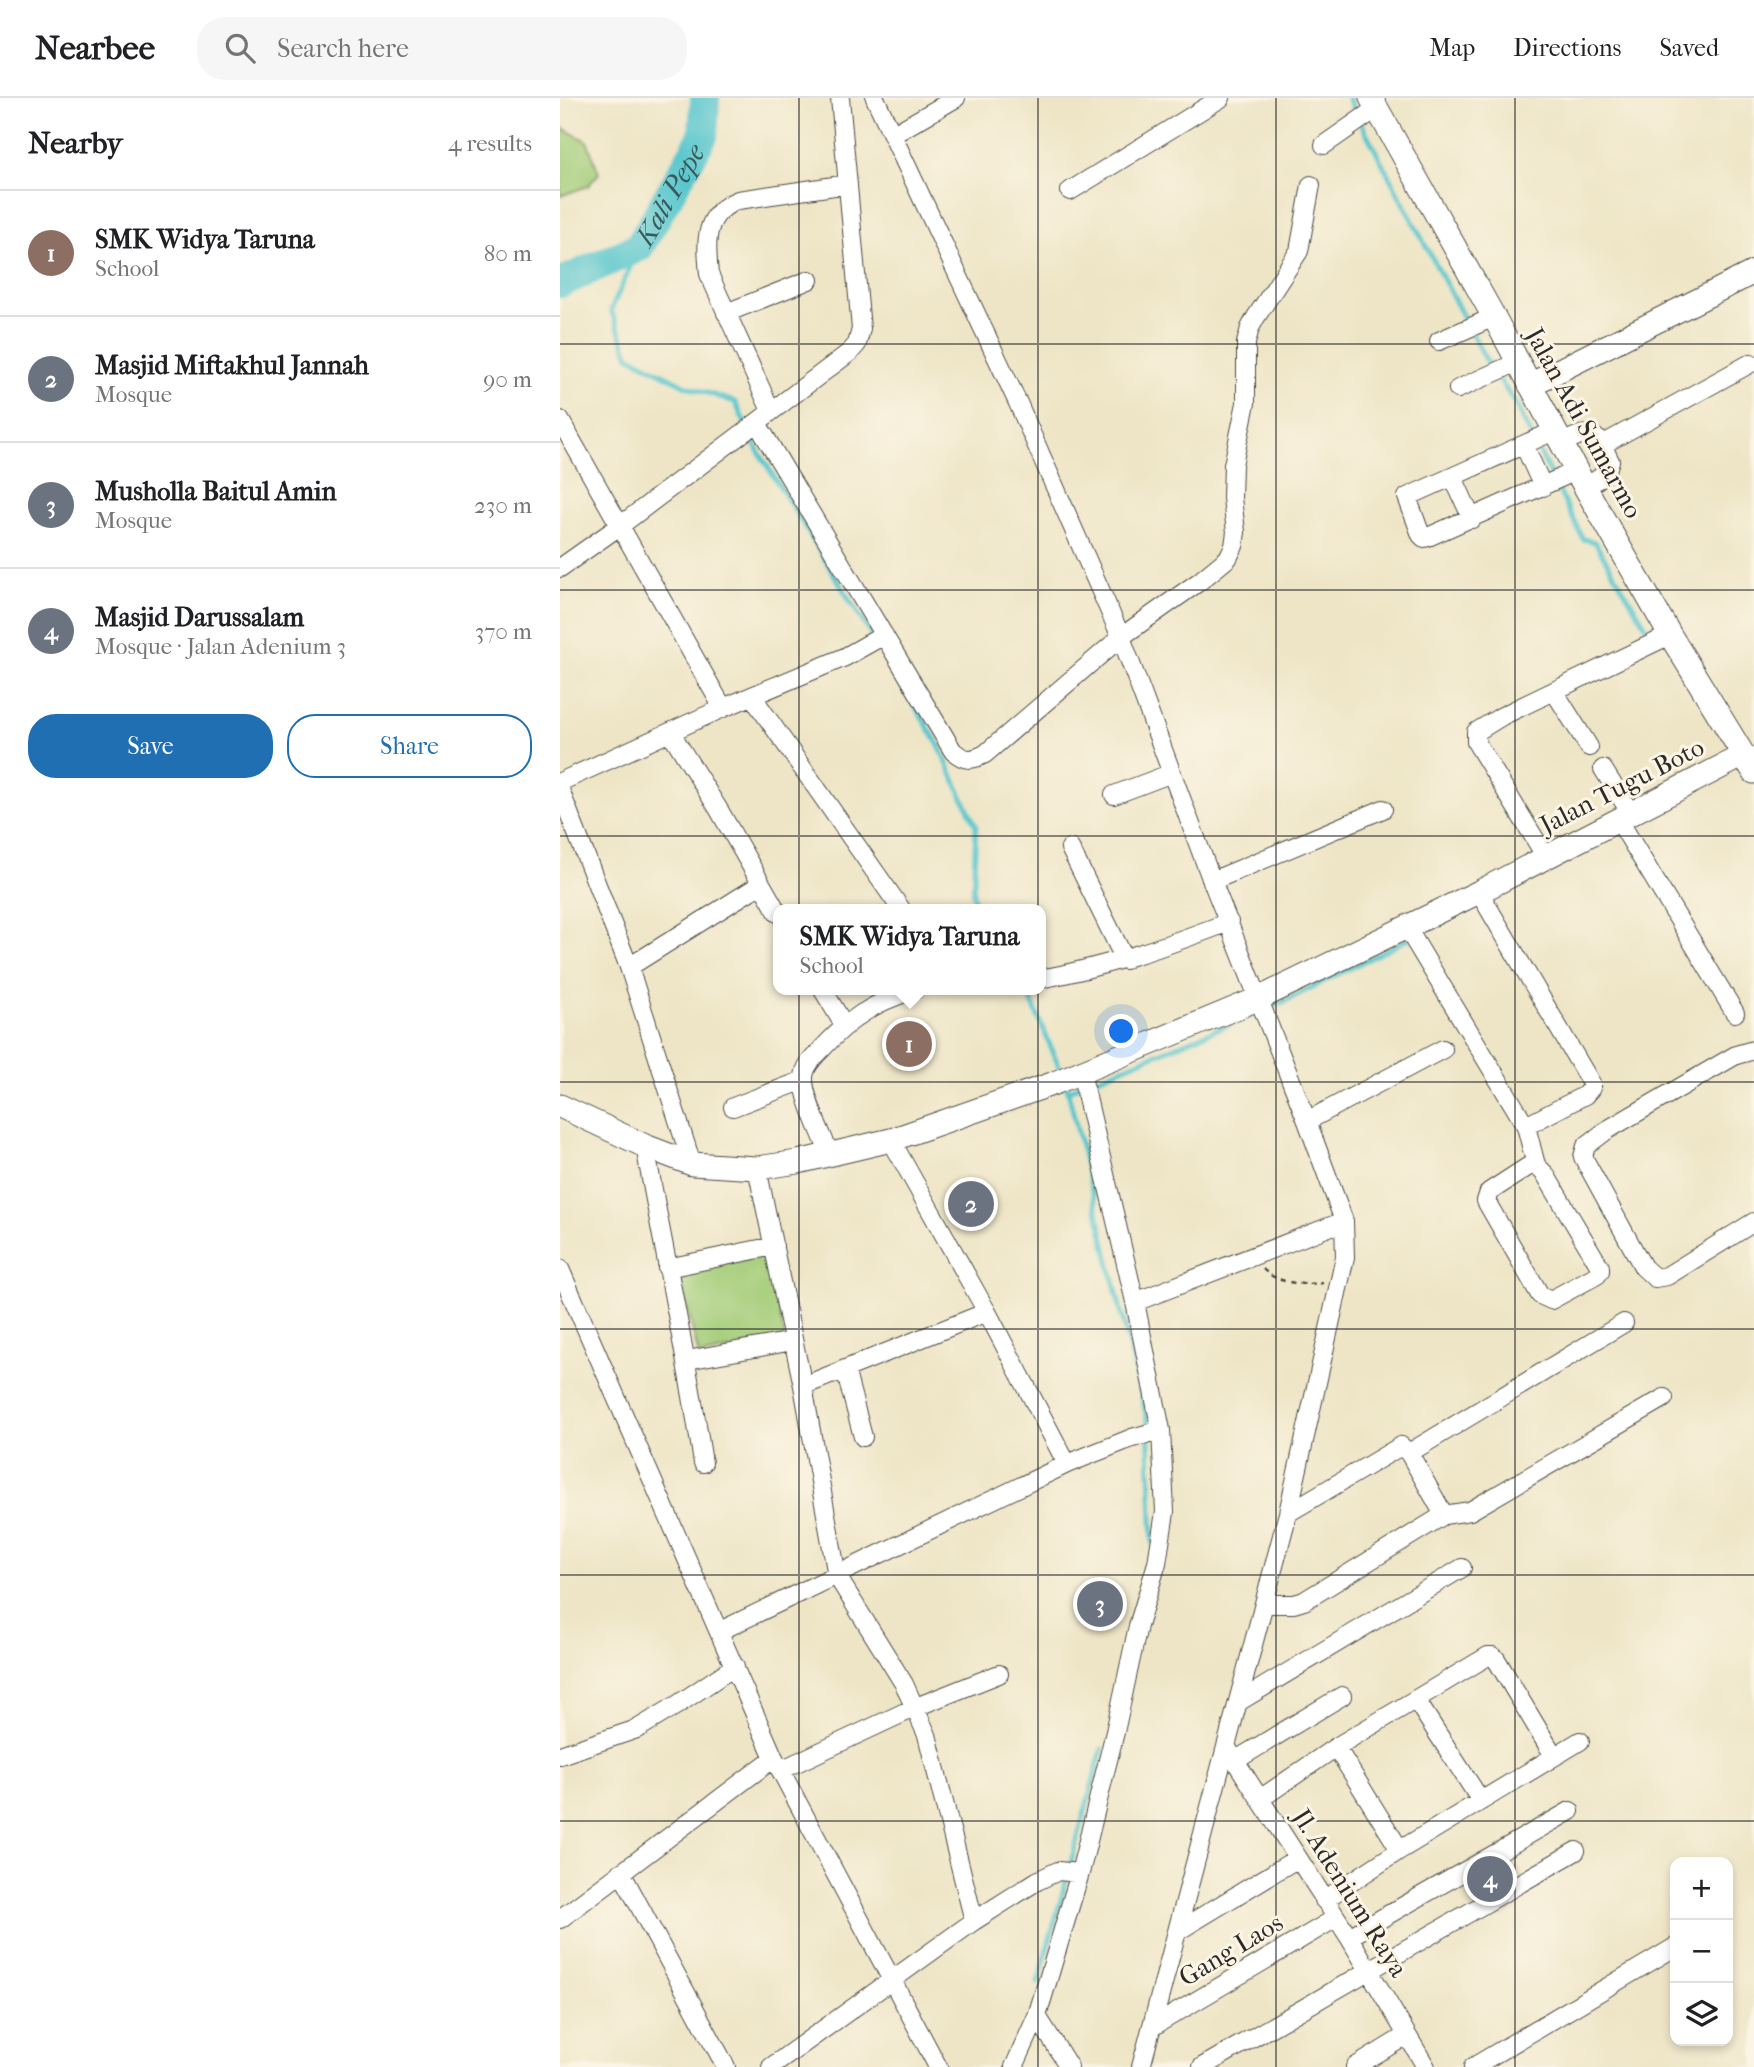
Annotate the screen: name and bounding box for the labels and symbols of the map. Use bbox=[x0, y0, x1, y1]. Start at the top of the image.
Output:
water label: Kali Pepe bbox=[626, 138, 712, 253]
street label: Jalan Adi Sumarmo bbox=[1518, 321, 1649, 524]
street label: Jalan Tugu Boto bbox=[1533, 731, 1709, 842]
your location bbox=[1104, 1014, 1138, 1048]
pin: 1 bbox=[886, 1018, 932, 1070]
pin: 2 bbox=[948, 1178, 994, 1230]
pin: 3 bbox=[1077, 1578, 1123, 1630]
street label: Jl. Adenium Raya bbox=[1285, 1802, 1415, 1984]
pin: 4 bbox=[1467, 1853, 1513, 1905]
street label: Gang Laos bbox=[1173, 1907, 1289, 1993]

